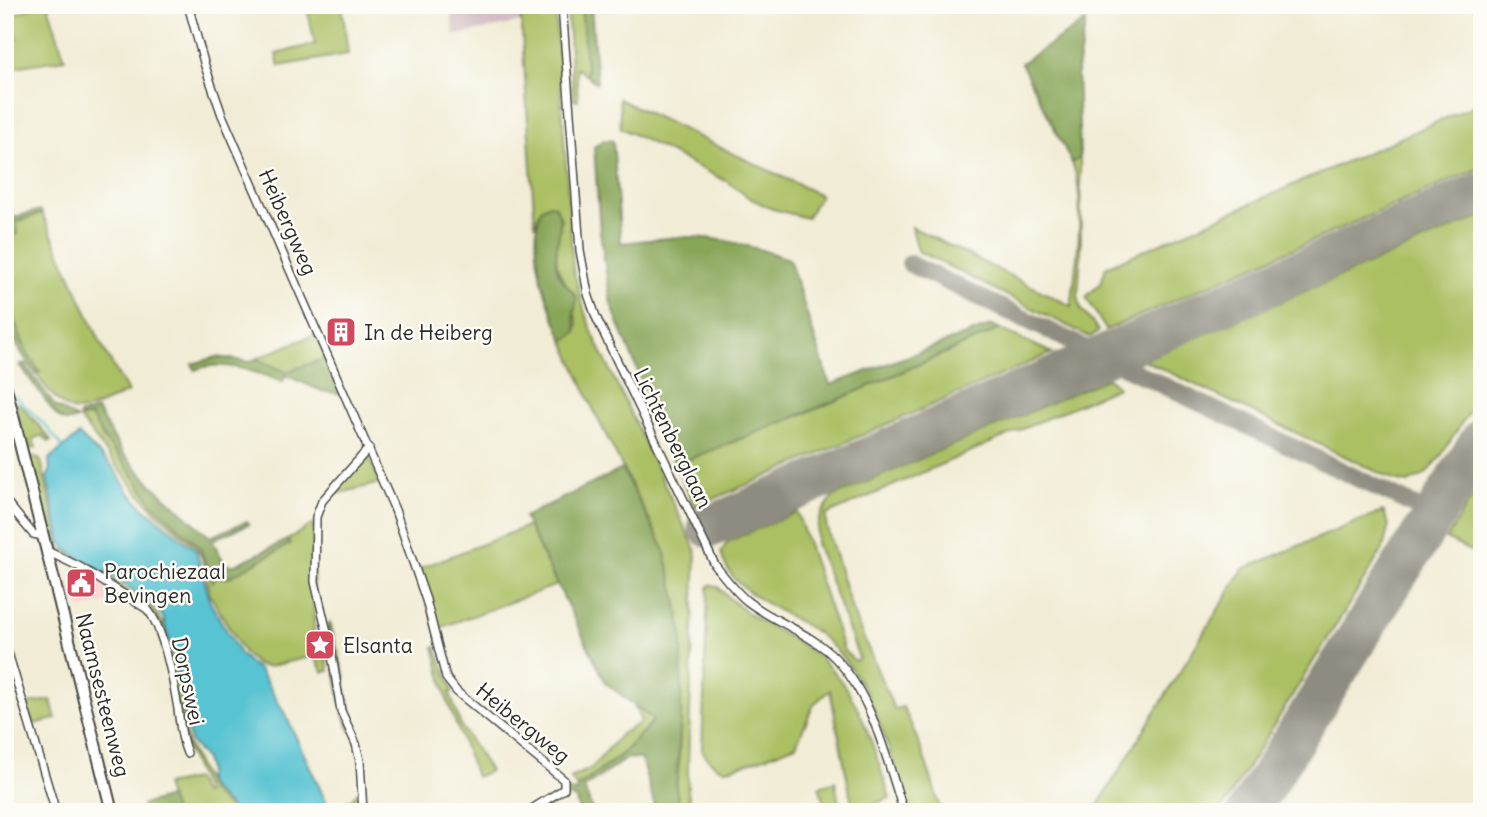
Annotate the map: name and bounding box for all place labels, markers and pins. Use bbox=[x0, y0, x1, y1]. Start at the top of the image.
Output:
building icon: In de Heiberg bbox=[324, 315, 358, 349]
place label: In de Heiberg bbox=[364, 319, 493, 346]
place label: Parochiezaal Bevingen bbox=[104, 558, 226, 609]
public building icon: Parochiezaal Bevingen bbox=[64, 566, 98, 600]
place icon: Elsanta bbox=[303, 628, 337, 662]
place label: Elsanta bbox=[343, 632, 413, 659]

